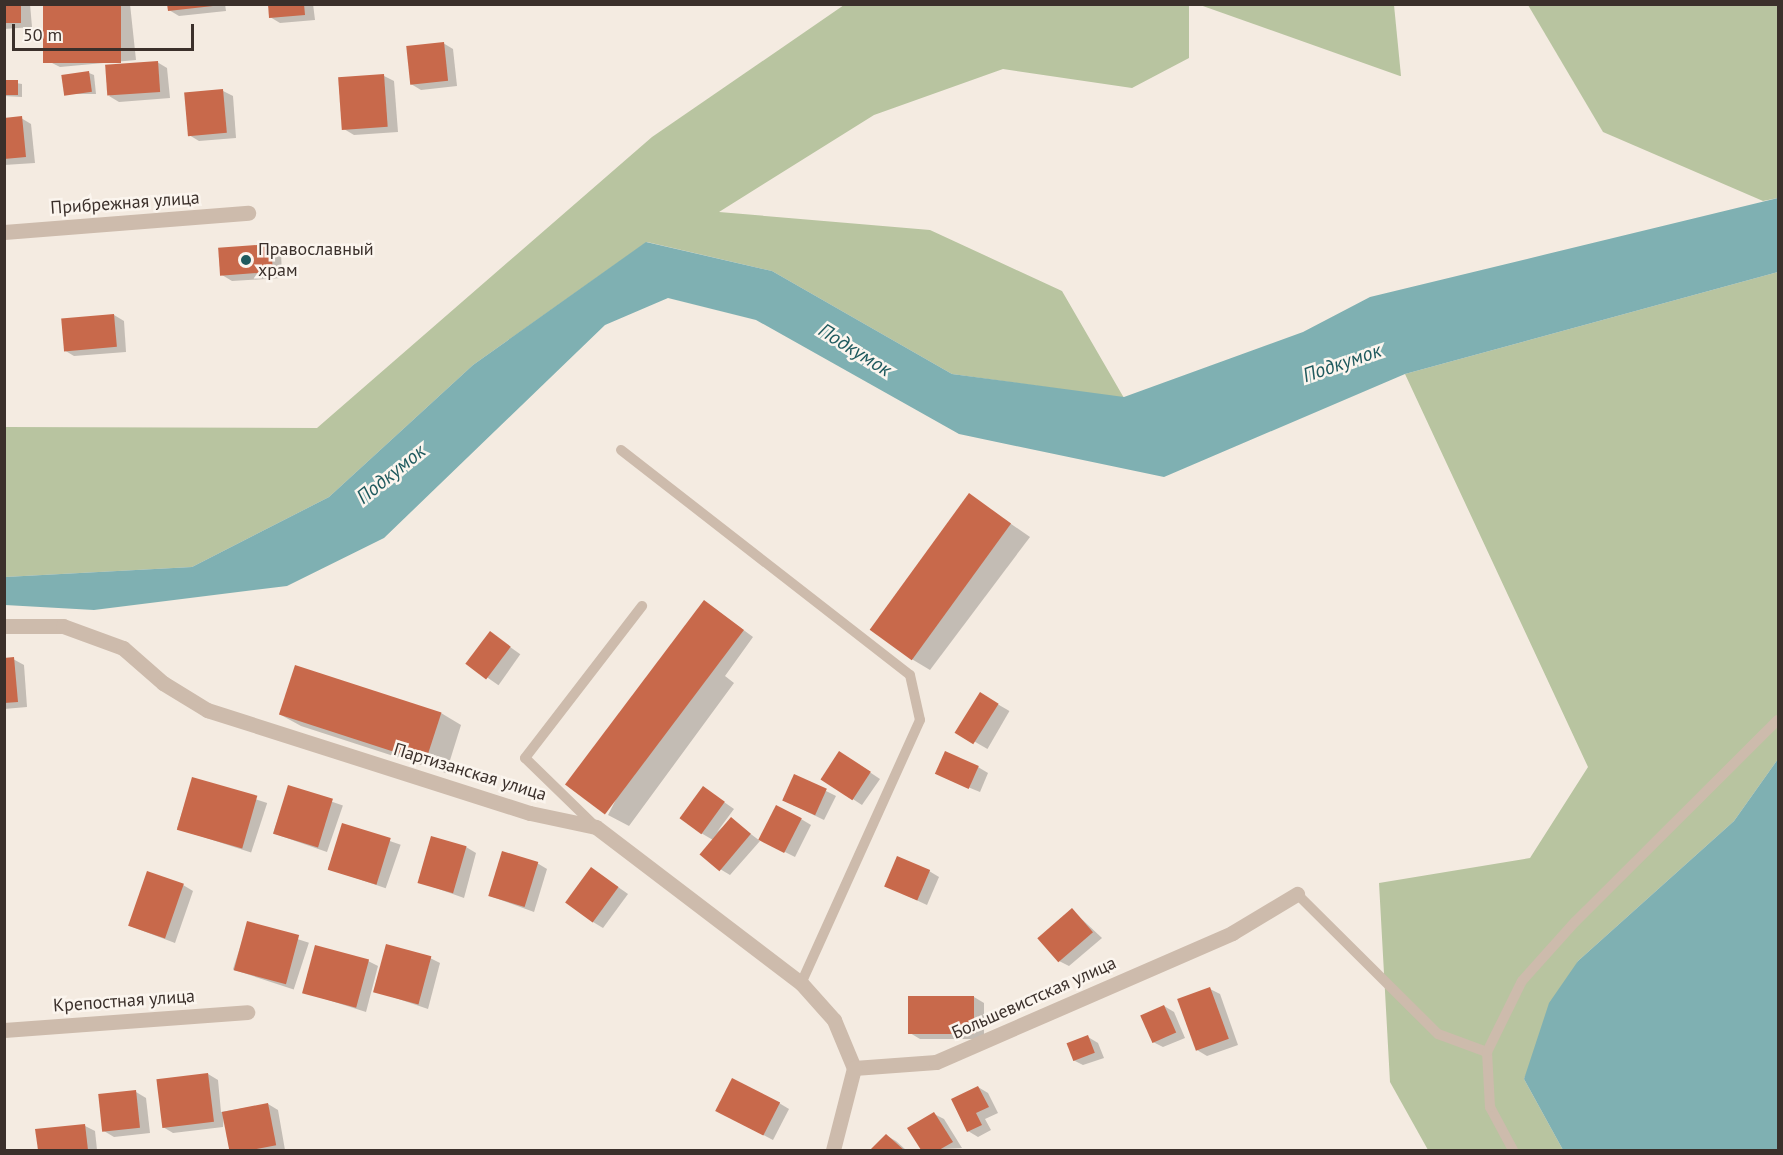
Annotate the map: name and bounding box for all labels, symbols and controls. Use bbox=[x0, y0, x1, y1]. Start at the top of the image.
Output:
scale bar bbox=[15, 12, 196, 50]
text: 50 m bbox=[23, 23, 62, 46]
street label: Прибрежная улица bbox=[50, 187, 200, 219]
place label: Православный храм bbox=[258, 239, 374, 282]
marker: Православный храм bbox=[239, 253, 253, 267]
water label: Подкумок bbox=[814, 318, 896, 382]
water label: Подкумок bbox=[1299, 338, 1385, 388]
water label: Подкумок bbox=[352, 439, 430, 509]
street label: Партизанская улица bbox=[391, 738, 549, 806]
street label: Большевистская улица bbox=[948, 952, 1120, 1044]
street label: Крепостная улица bbox=[52, 985, 196, 1017]

